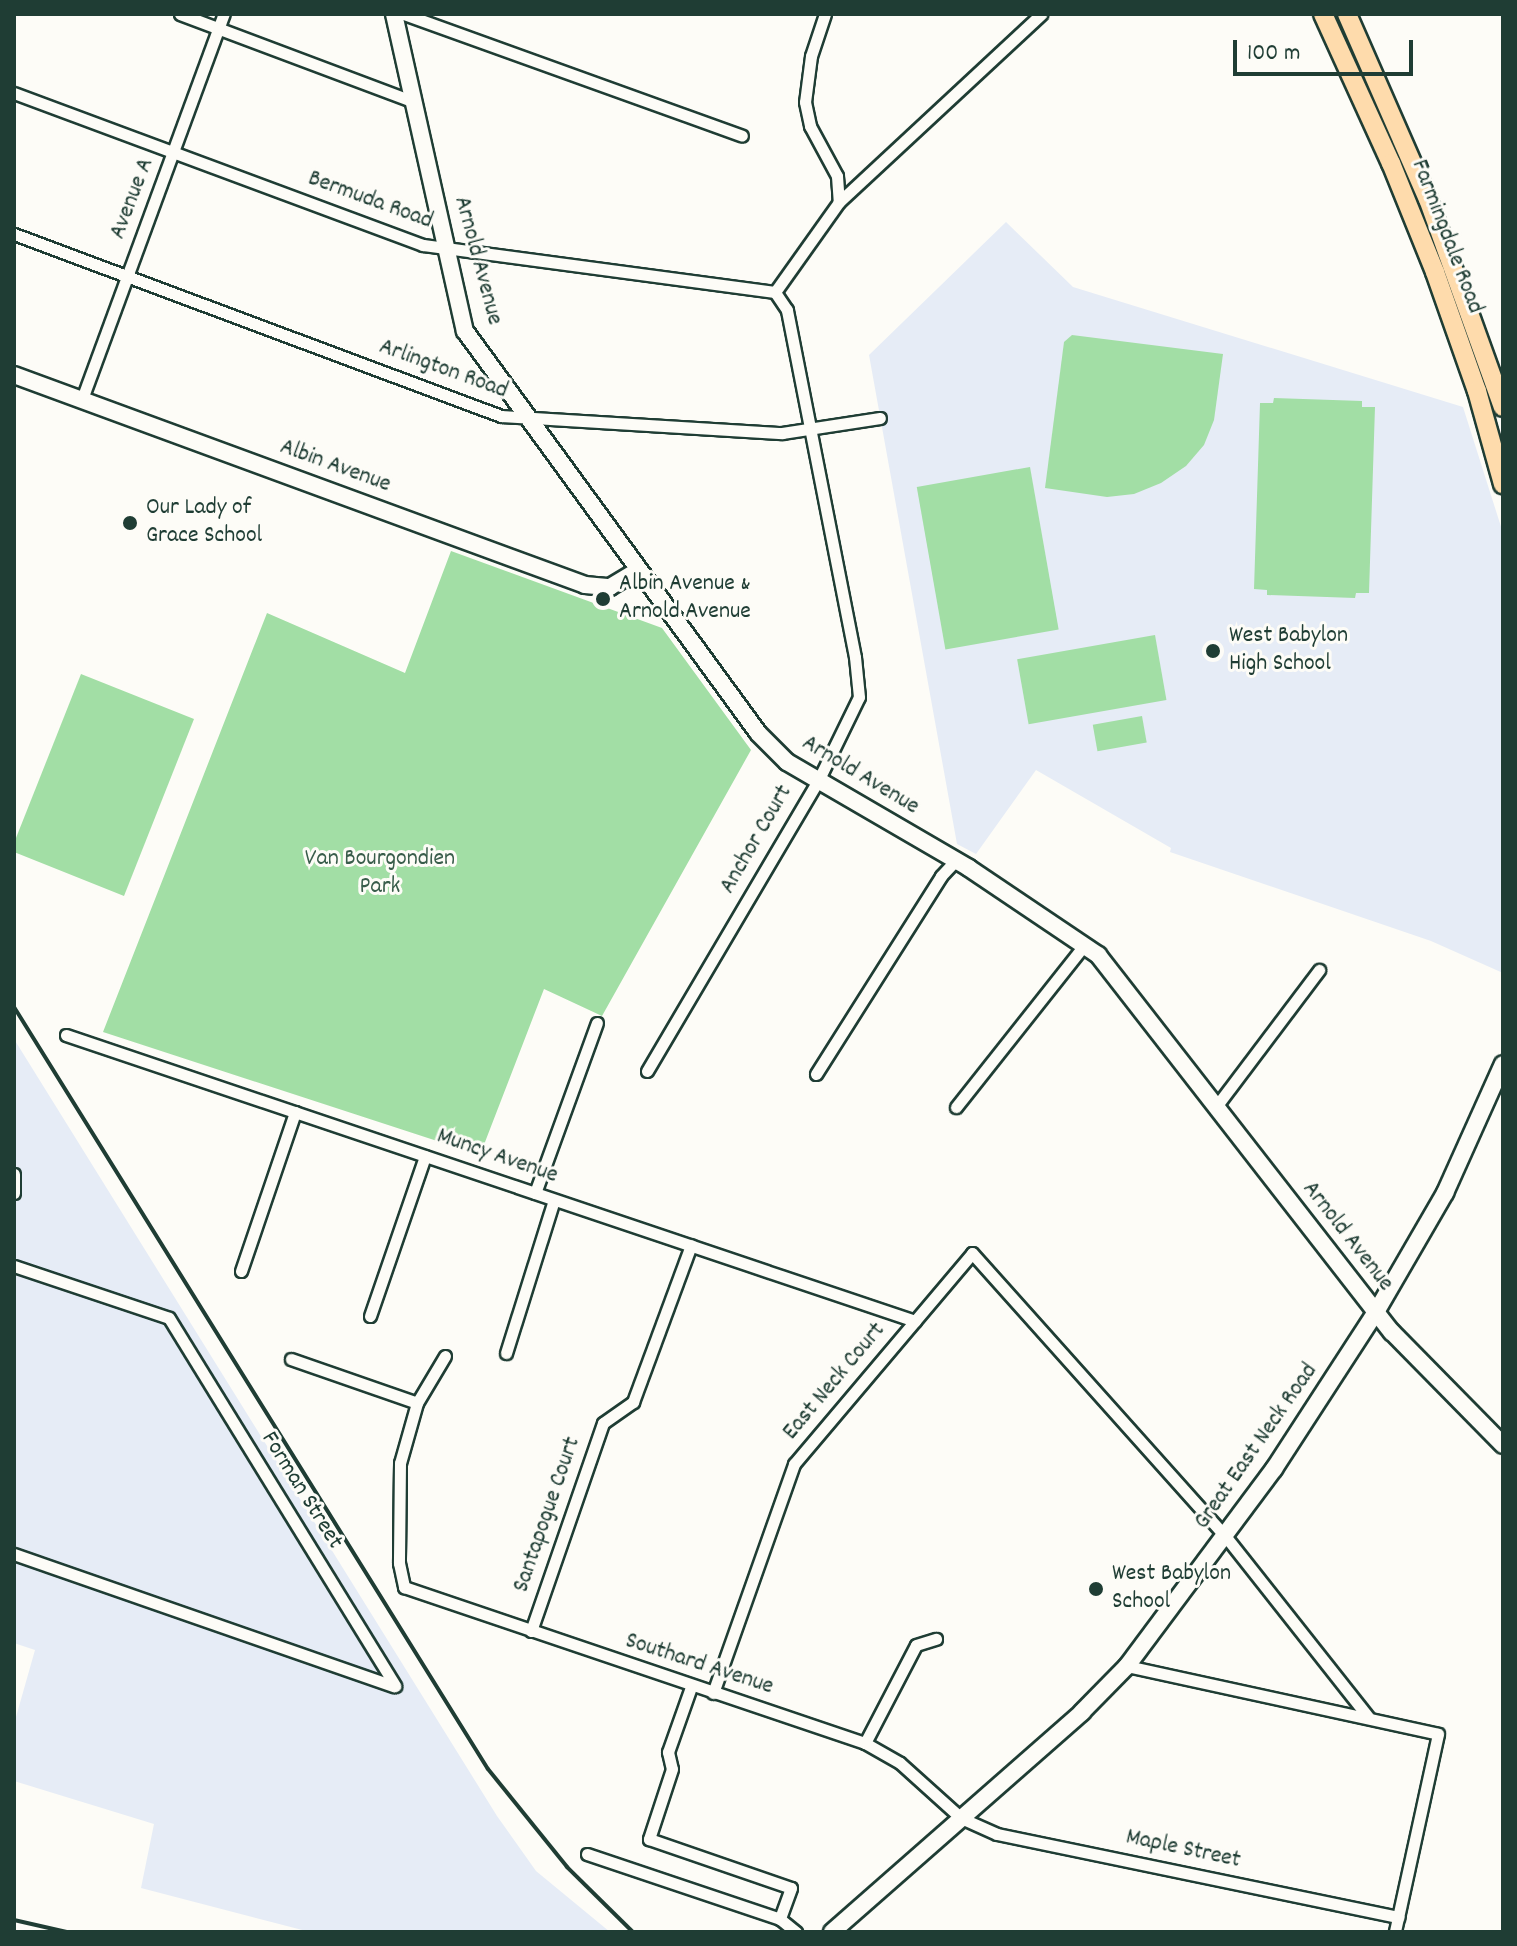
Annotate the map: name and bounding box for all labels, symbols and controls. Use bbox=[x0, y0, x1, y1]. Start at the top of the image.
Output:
scale bar bbox=[1237, 24, 1417, 74]
text: 100 m bbox=[1247, 37, 1300, 71]
street label: Avenue A bbox=[104, 155, 162, 243]
street label: Farmingdale Road bbox=[1403, 156, 1489, 318]
street label: Bermuda Road bbox=[304, 165, 436, 237]
street label: Arnold Avenue bbox=[446, 194, 508, 328]
street label: Arlington Road bbox=[375, 333, 511, 407]
street label: Albin Avenue bbox=[276, 434, 394, 500]
place label: Our Lady of Grace School bbox=[146, 495, 262, 551]
marker: Our Lady of Grace School bbox=[121, 514, 139, 532]
place label: Albin Avenue & Arnold Avenue bbox=[619, 571, 751, 627]
marker: Albin Avenue & Arnold Avenue bbox=[594, 590, 612, 608]
place label: West Babylon High School bbox=[1229, 623, 1348, 679]
marker: West Babylon High School bbox=[1204, 642, 1222, 660]
street label: Arnold Avenue bbox=[796, 730, 924, 822]
street label: Anchor Court bbox=[714, 781, 800, 899]
park label: Van Bourgondien Park bbox=[305, 846, 455, 902]
street label: Muncy Avenue bbox=[433, 1123, 561, 1191]
street label: Arnold Avenue bbox=[1295, 1176, 1399, 1298]
street label: East Neck Court bbox=[777, 1317, 893, 1447]
street label: Great East Neck Road bbox=[1189, 1358, 1325, 1536]
street label: Forman Street bbox=[254, 1427, 348, 1555]
street label: Santapogue Court bbox=[508, 1434, 588, 1596]
place label: West Babylon School bbox=[1112, 1561, 1231, 1617]
marker: West Babylon School bbox=[1087, 1580, 1105, 1598]
street label: Southard Avenue bbox=[621, 1628, 777, 1702]
street label: Maple Street bbox=[1123, 1824, 1243, 1876]

